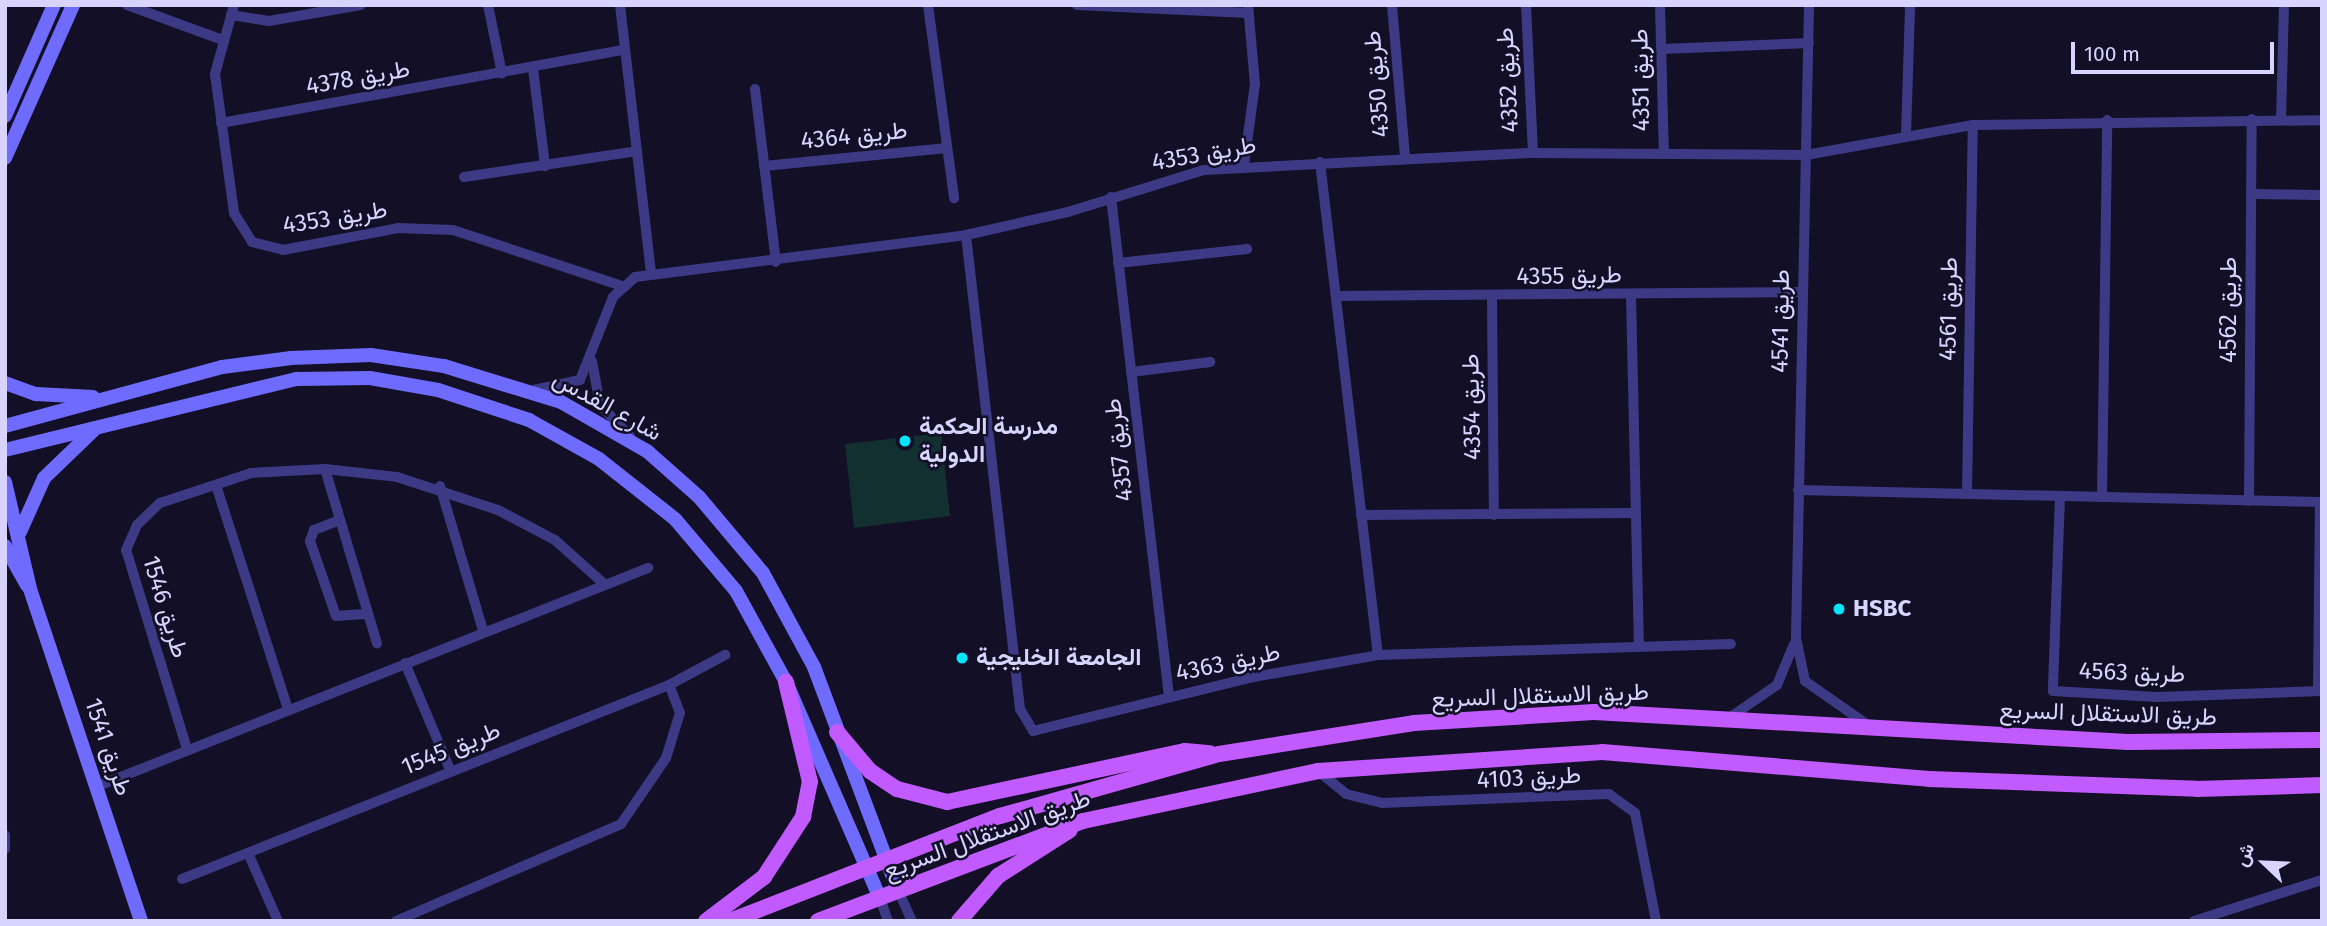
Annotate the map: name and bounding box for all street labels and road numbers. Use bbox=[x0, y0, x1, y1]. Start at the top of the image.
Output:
street label: طريق 4352 bbox=[1491, 27, 1525, 133]
street label: طريق 4351 bbox=[1626, 28, 1656, 132]
street label: طريق 4350 bbox=[1358, 29, 1396, 139]
street label: طريق 4378 bbox=[304, 55, 412, 101]
street label: طريق 4364 bbox=[799, 116, 909, 156]
street label: طريق 4353 bbox=[1150, 131, 1258, 177]
street label: طريق 4353 bbox=[281, 196, 389, 240]
street label: طريق 4561 bbox=[1934, 257, 1964, 361]
street label: طريق 4562 bbox=[2215, 257, 2243, 363]
street label: طريق 4355 bbox=[1516, 261, 1622, 291]
street label: طريق 4541 bbox=[1766, 269, 1796, 373]
street label: طريق 4354 bbox=[1457, 354, 1487, 460]
street label: شارع القدس bbox=[547, 364, 667, 448]
street label: طريق 4357 bbox=[1098, 397, 1140, 503]
street label: طريق 1546 bbox=[136, 552, 194, 662]
street label: طريق 4363 bbox=[1173, 638, 1283, 688]
street label: طريق 4563 bbox=[2078, 657, 2186, 689]
street label: طريق الاستقلال السريع bbox=[1431, 678, 1649, 714]
street label: طريق 1541 bbox=[78, 694, 138, 800]
street label: طريق الاستقلال السريع bbox=[1999, 696, 2217, 732]
street label: طريق 1545 bbox=[397, 716, 505, 782]
street label: طريق 4103 bbox=[1476, 761, 1582, 795]
street label: طريق الاستقلال السريع bbox=[880, 784, 1094, 886]

